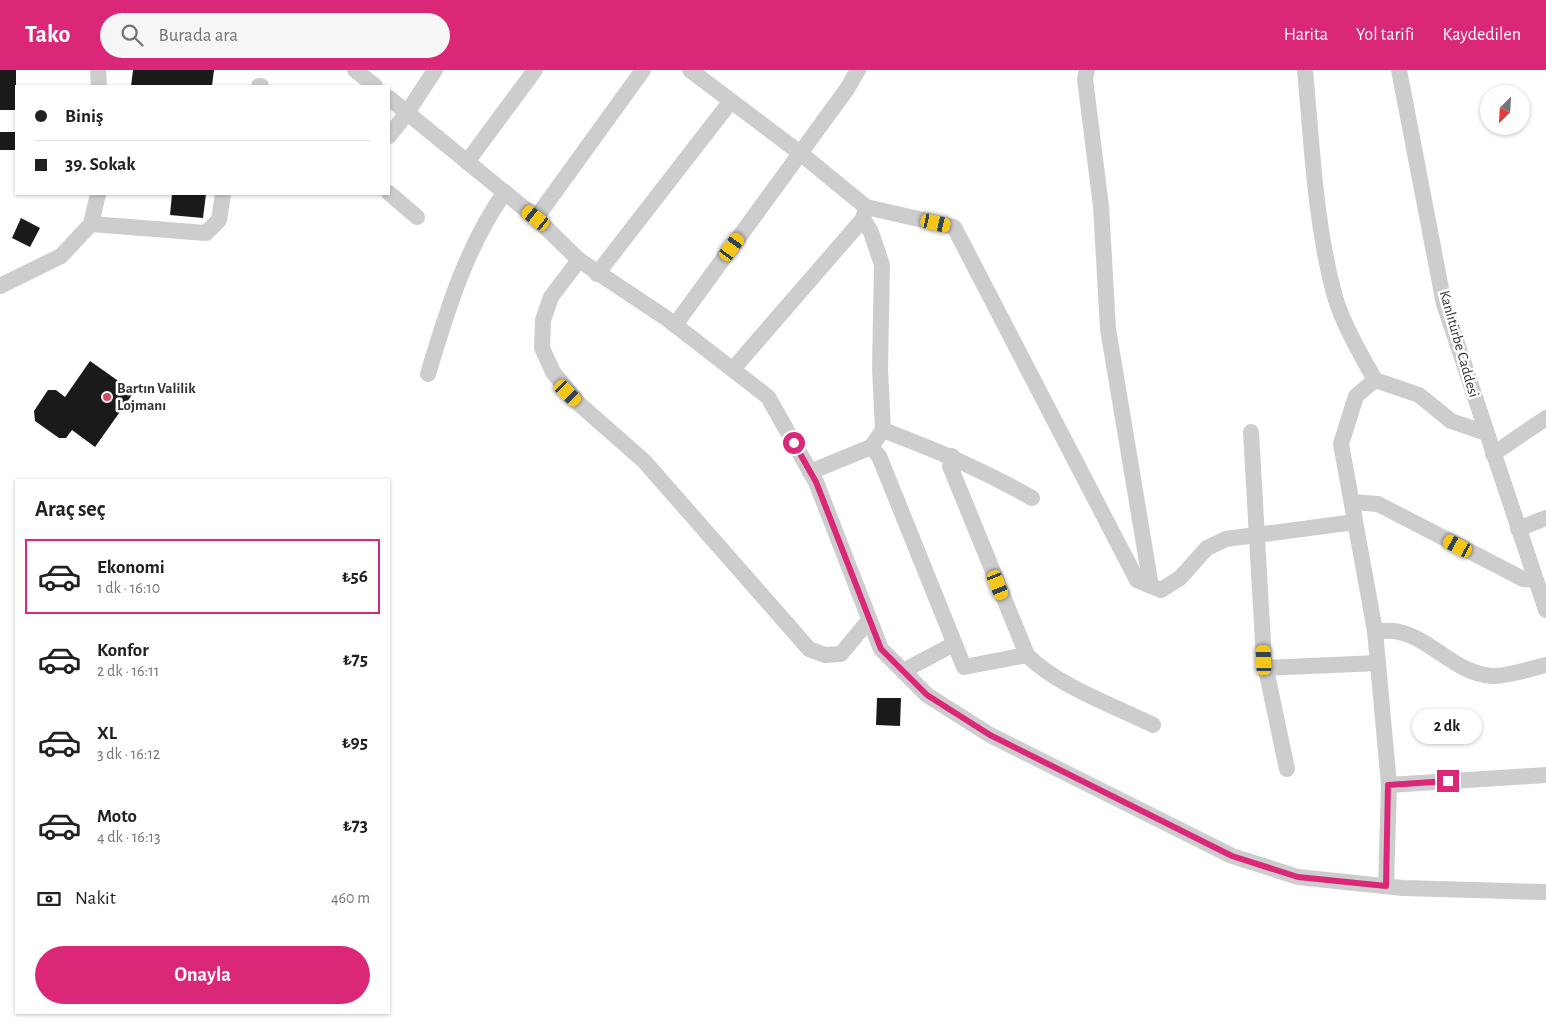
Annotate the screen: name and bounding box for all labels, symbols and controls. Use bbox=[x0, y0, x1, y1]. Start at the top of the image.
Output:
search box bbox=[100, 13, 450, 58]
icon: search bbox=[118, 21, 146, 49]
text: Tako bbox=[25, 23, 70, 47]
text: Burada ara bbox=[158, 26, 238, 45]
text: Harita bbox=[1284, 26, 1328, 44]
text: Yol tarifi bbox=[1356, 26, 1414, 44]
text: Kaydedilen bbox=[1442, 26, 1521, 44]
north arrow bbox=[1480, 85, 1530, 135]
map controls bbox=[1480, 85, 1530, 135]
text: Biniş bbox=[65, 107, 103, 126]
text: 39. Sokak bbox=[65, 155, 136, 174]
car bbox=[519, 203, 552, 233]
car bbox=[919, 212, 952, 234]
car bbox=[717, 230, 746, 264]
street label: Kanlıtürbe Caddesi bbox=[1437, 289, 1481, 399]
car bbox=[552, 377, 583, 409]
place label: Bartın Valilik Lojmanı bbox=[117, 381, 196, 413]
marker: Bartın Valilik Lojmanı bbox=[101, 391, 113, 403]
route start bbox=[783, 432, 805, 454]
text: Araç seç bbox=[35, 498, 105, 520]
car bbox=[1441, 532, 1474, 560]
icon: car bbox=[37, 554, 82, 599]
text: Ekonomi bbox=[97, 558, 165, 577]
text: ₺56 bbox=[342, 567, 368, 586]
car bbox=[985, 568, 1010, 602]
text: 1 dk · 16:10 bbox=[97, 580, 160, 596]
icon: car bbox=[37, 637, 82, 682]
text: Konfor bbox=[97, 641, 149, 660]
car bbox=[1255, 645, 1272, 675]
text: ₺75 bbox=[343, 650, 368, 669]
text: 2 dk · 16:11 bbox=[97, 663, 159, 679]
callout: 2 dk bbox=[1413, 708, 1483, 744]
text: 2 dk bbox=[1434, 718, 1460, 734]
icon: car bbox=[37, 720, 82, 765]
text: XL bbox=[97, 724, 117, 743]
text: ₺95 bbox=[342, 733, 368, 752]
text: 3 dk · 16:12 bbox=[97, 746, 160, 762]
route end bbox=[1437, 770, 1459, 792]
icon: car bbox=[37, 803, 82, 848]
text: Moto bbox=[97, 807, 137, 826]
text: ₺73 bbox=[343, 816, 368, 835]
text: 4 dk · 16:13 bbox=[97, 829, 161, 845]
icon: cash bbox=[35, 885, 63, 913]
text: Nakit bbox=[75, 889, 116, 908]
text: 460 m bbox=[331, 890, 370, 906]
button: Onayla bbox=[35, 946, 370, 1004]

